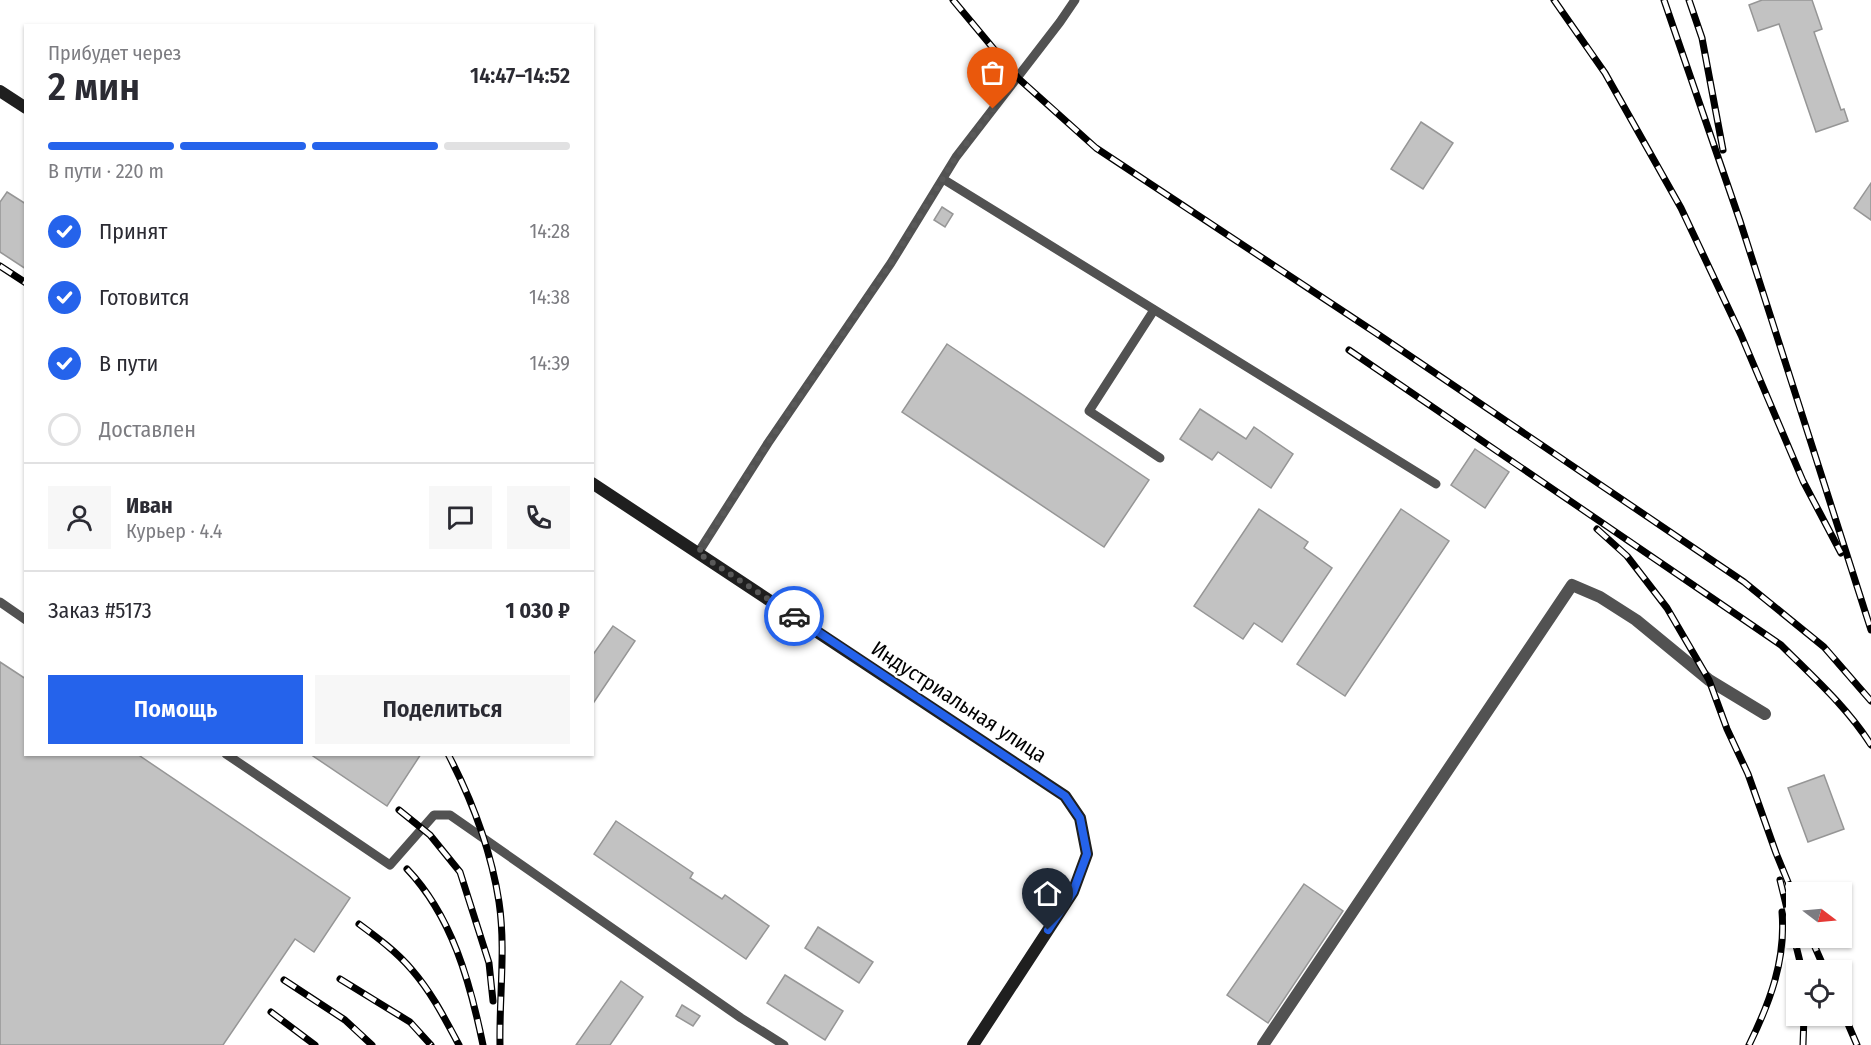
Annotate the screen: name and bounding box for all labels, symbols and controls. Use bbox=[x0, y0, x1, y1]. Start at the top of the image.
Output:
text: Прибудет через bbox=[48, 41, 181, 65]
pin bbox=[967, 47, 1018, 109]
icon: bag bbox=[976, 56, 1009, 89]
text: 14:47–14:52 bbox=[470, 62, 570, 89]
text: 2 мин bbox=[48, 64, 140, 110]
text: В пути · 220 m bbox=[48, 159, 164, 183]
icon: check bbox=[48, 215, 81, 248]
text: Принят bbox=[99, 218, 167, 245]
text: 14:28 bbox=[529, 219, 570, 243]
icon: check bbox=[48, 281, 81, 314]
text: Готовится bbox=[99, 284, 190, 311]
text: 14:38 bbox=[529, 285, 570, 309]
icon: check bbox=[48, 347, 81, 380]
text: В пути bbox=[99, 350, 158, 377]
text: 14:39 bbox=[530, 351, 570, 375]
text: Доставлен bbox=[99, 416, 196, 443]
button: person bbox=[48, 486, 111, 549]
button: chat bbox=[429, 486, 492, 549]
button: phone bbox=[507, 486, 570, 549]
text: Иван bbox=[126, 492, 173, 519]
text: Курьер · 4.4 bbox=[126, 519, 222, 543]
courier bbox=[764, 586, 824, 646]
text: Заказ #5173 bbox=[48, 597, 152, 624]
text: 1 030 ₽ bbox=[505, 597, 570, 624]
icon: car bbox=[778, 600, 811, 633]
street label: Индустриальная улица bbox=[866, 636, 1052, 768]
button: Помощь bbox=[48, 675, 303, 744]
button: Поделиться bbox=[315, 675, 570, 744]
pin bbox=[1022, 868, 1073, 930]
icon: home bbox=[1031, 877, 1064, 910]
north arrow bbox=[1786, 882, 1852, 948]
map controls bbox=[1786, 882, 1852, 1026]
button: locate bbox=[1786, 960, 1852, 1026]

